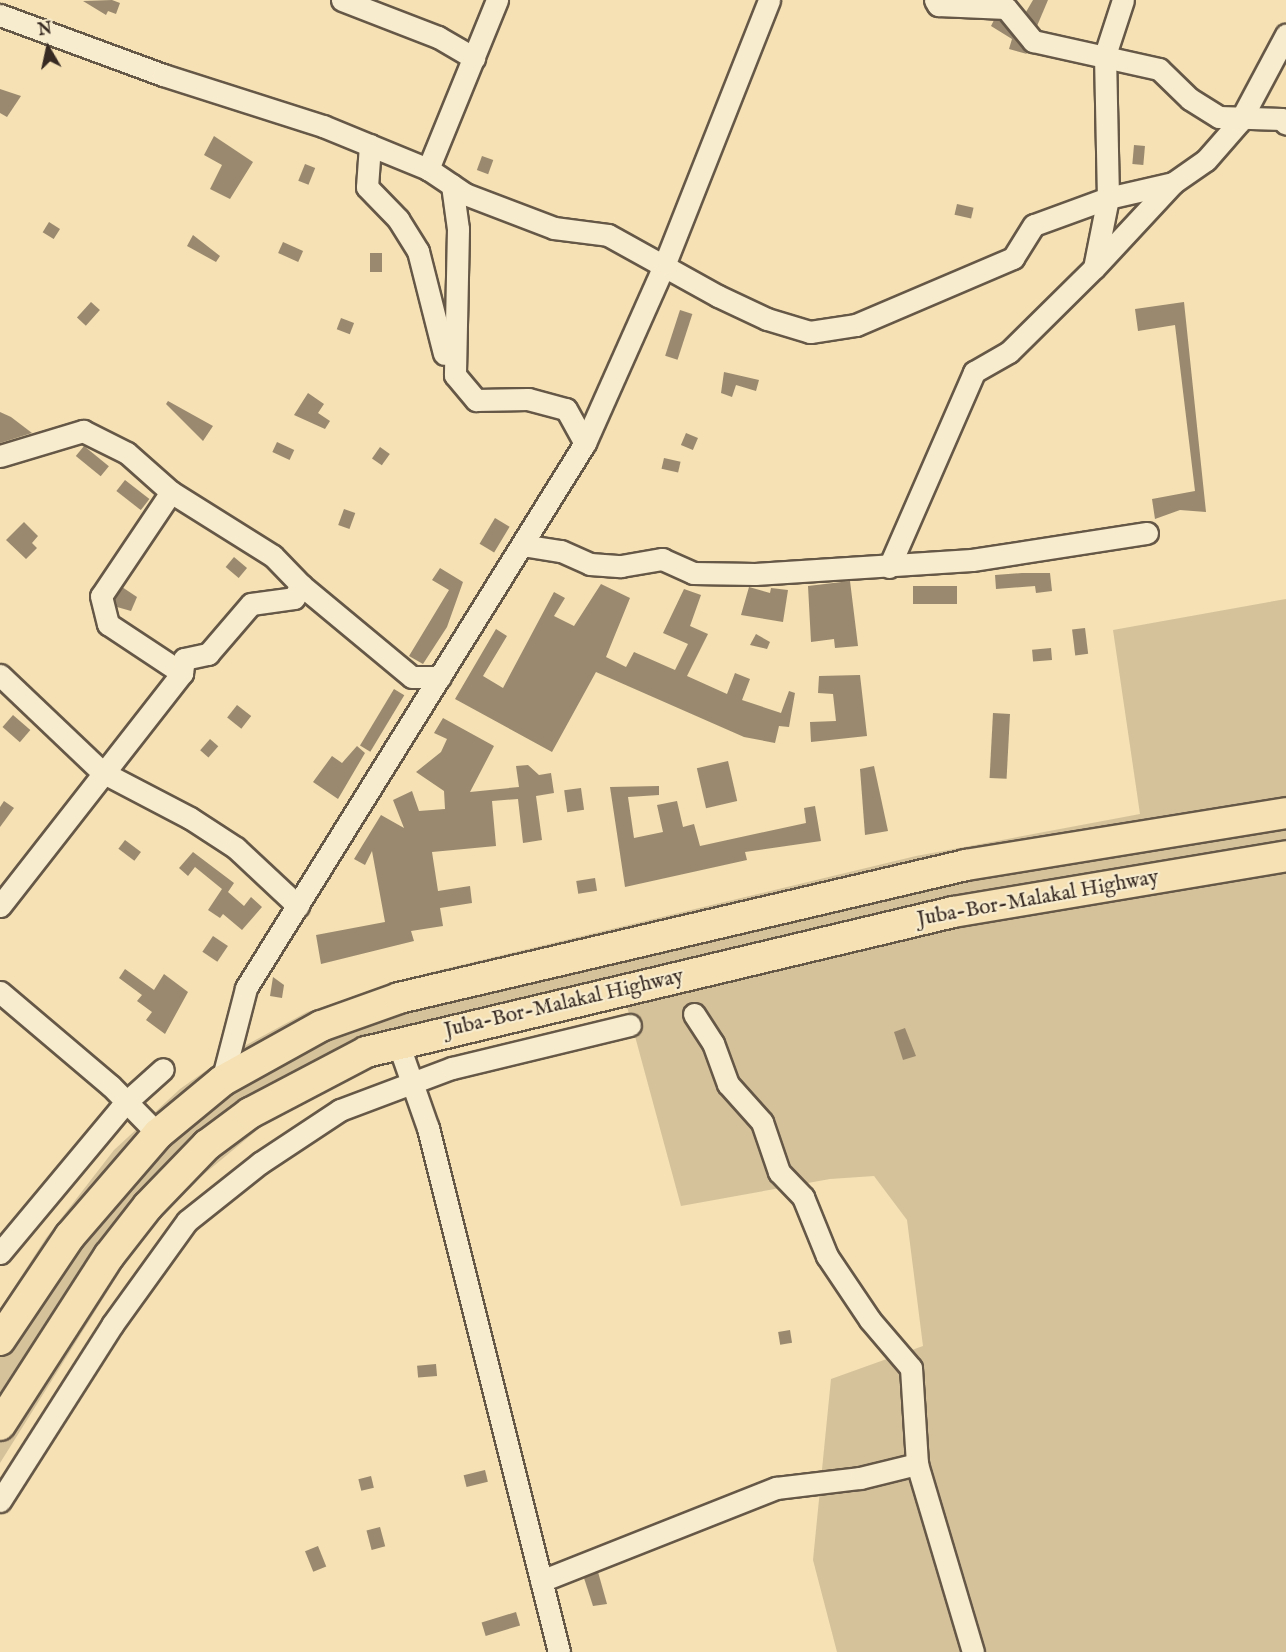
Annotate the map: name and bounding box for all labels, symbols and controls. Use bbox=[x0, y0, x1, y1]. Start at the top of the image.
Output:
north arrow bbox=[18, 18, 78, 78]
text: N bbox=[37, 19, 54, 41]
street label: Juba-Bor-Malakal Highway bbox=[915, 865, 1161, 933]
street label: Juba-Bor-Malakal Highway bbox=[442, 964, 686, 1044]

